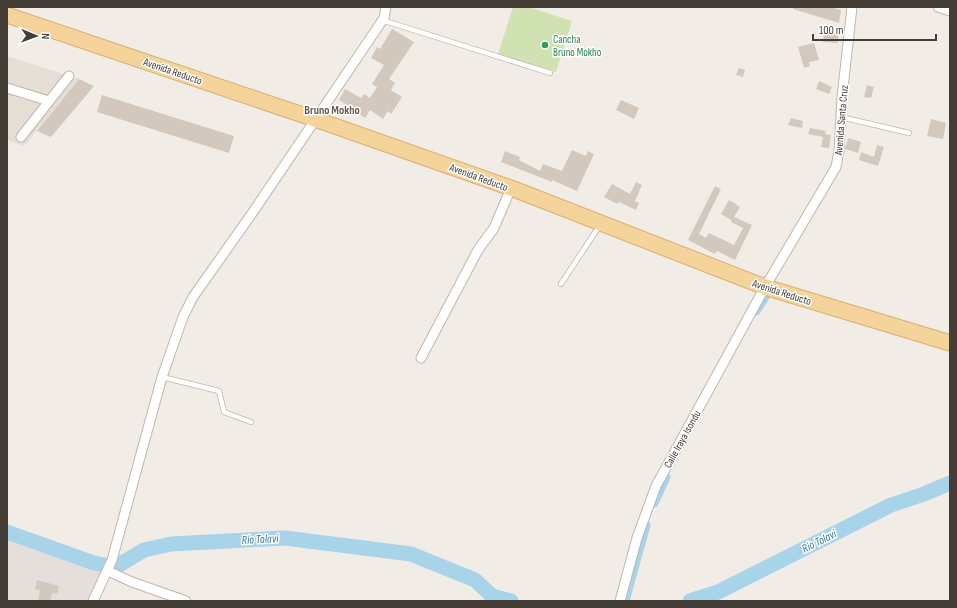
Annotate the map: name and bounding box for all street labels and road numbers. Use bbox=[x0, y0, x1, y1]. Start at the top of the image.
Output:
street label: Avenida Reducto bbox=[141, 55, 204, 88]
street label: Avenida Santa Cruz bbox=[832, 84, 851, 157]
street label: Avenida Reducto bbox=[447, 161, 510, 194]
street label: Avenida Reducto bbox=[750, 277, 813, 308]
street label: Calle Iraya Isondu bbox=[661, 408, 704, 470]

